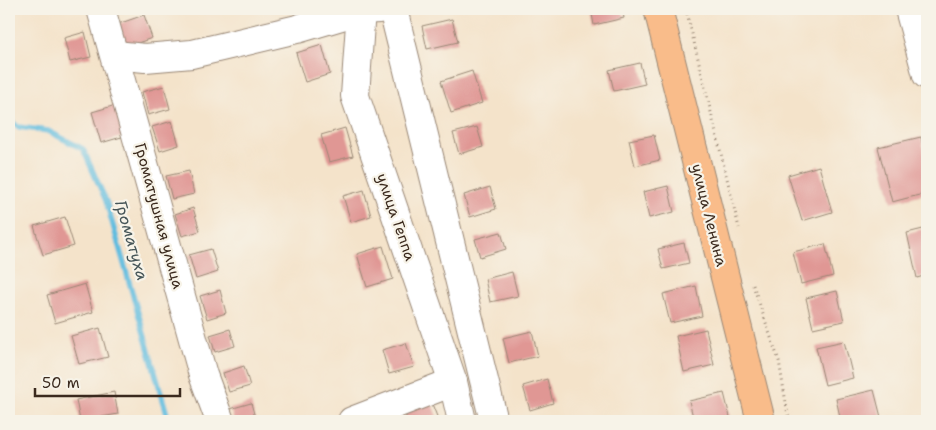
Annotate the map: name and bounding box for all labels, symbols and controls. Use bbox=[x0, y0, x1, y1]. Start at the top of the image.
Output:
street label: Громатушная улица bbox=[130, 141, 188, 292]
street label: улица Ленина bbox=[687, 161, 732, 269]
street label: улица Геппа bbox=[372, 171, 421, 264]
water label: Громатуха bbox=[110, 197, 153, 283]
scale bar bbox=[35, 365, 180, 397]
text: 50 m bbox=[42, 373, 80, 393]

